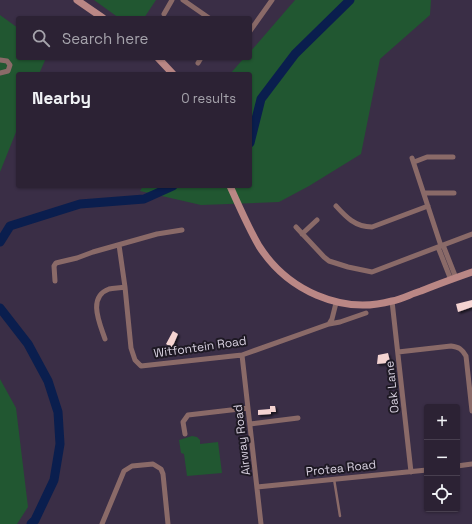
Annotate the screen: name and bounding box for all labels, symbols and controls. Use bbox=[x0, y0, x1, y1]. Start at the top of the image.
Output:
search box bbox=[16, 16, 252, 60]
icon: search bbox=[30, 27, 52, 49]
text: Search here bbox=[62, 29, 148, 48]
text: Nearby bbox=[32, 87, 91, 109]
text: 0 results bbox=[181, 90, 236, 107]
street label: Witfontein Road bbox=[153, 333, 247, 361]
street label: Oak Lane bbox=[381, 360, 403, 414]
street label: Airway Road bbox=[230, 404, 254, 476]
map controls bbox=[424, 404, 460, 512]
button: + bbox=[424, 404, 460, 440]
button: − bbox=[424, 440, 460, 476]
street label: Protea Road bbox=[305, 456, 377, 480]
button: locate bbox=[424, 476, 460, 512]

